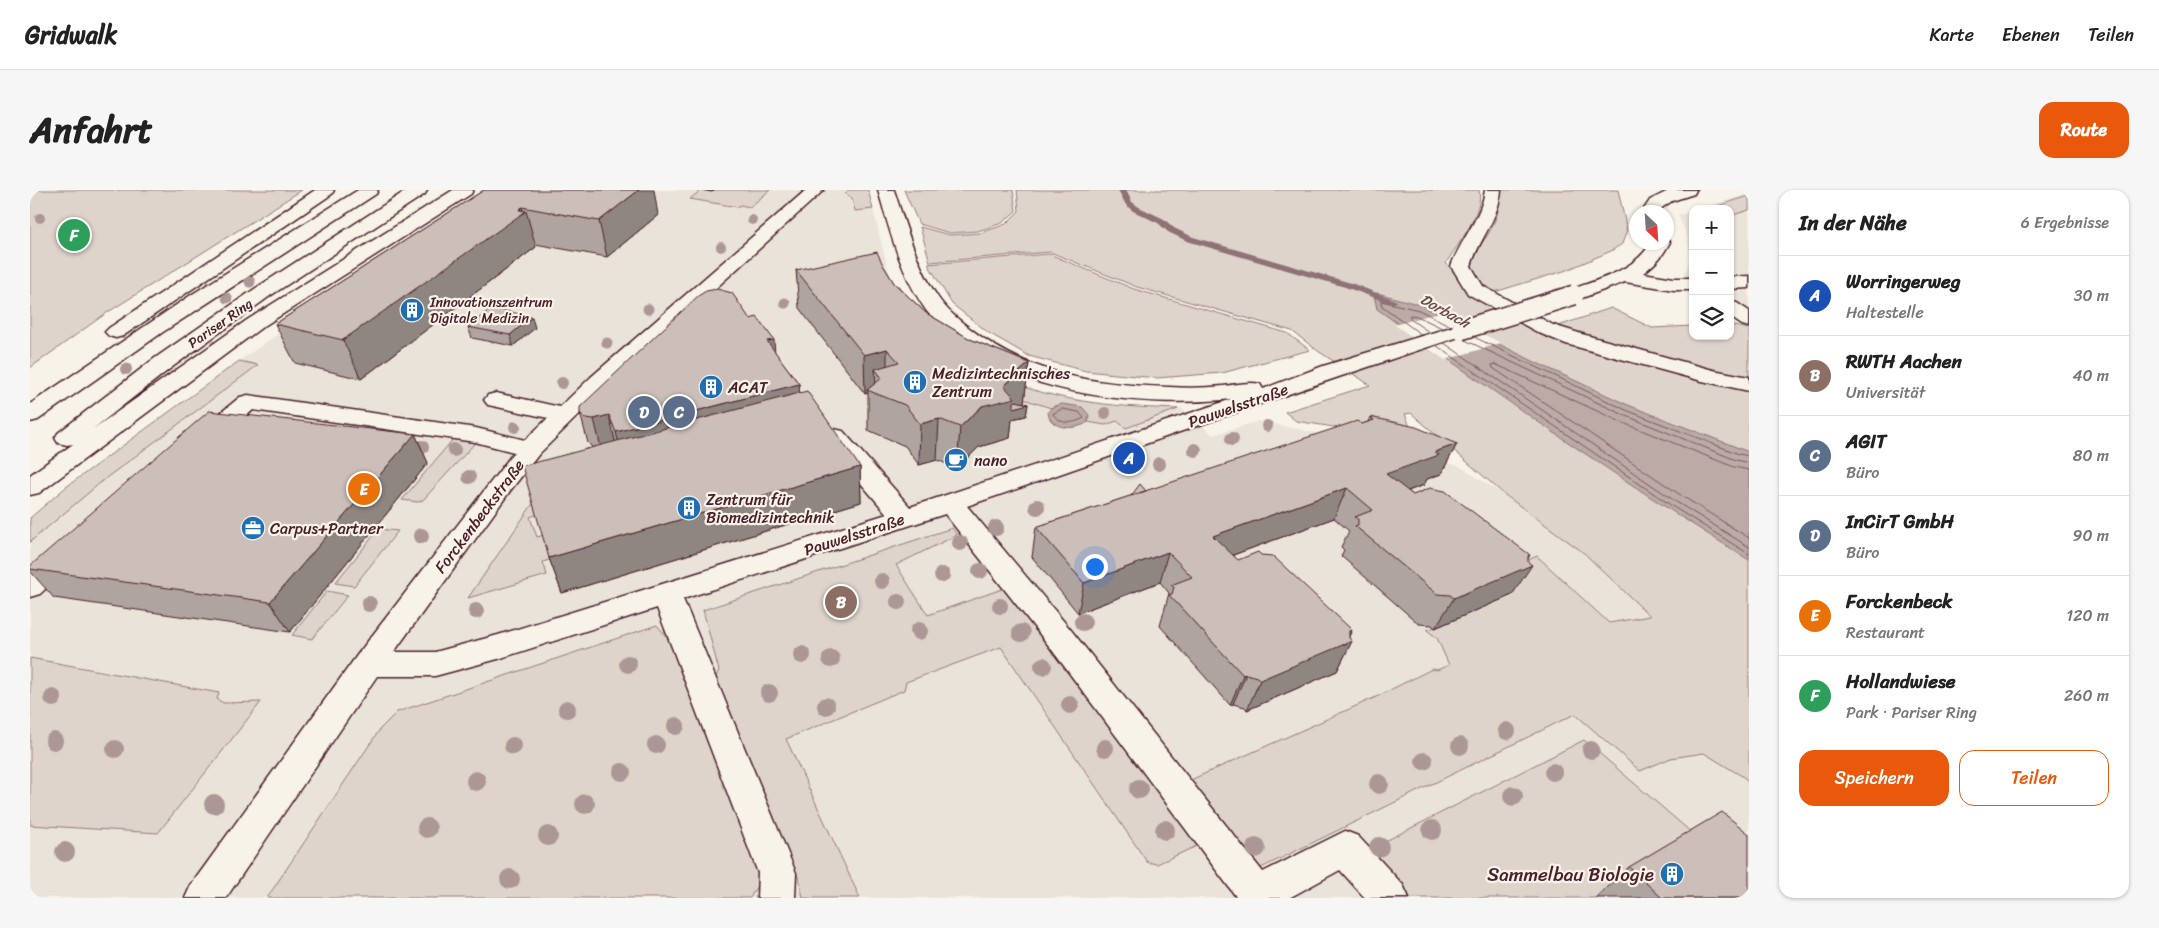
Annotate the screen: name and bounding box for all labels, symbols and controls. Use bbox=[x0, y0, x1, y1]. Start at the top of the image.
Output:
text: Gridwalk bbox=[25, 14, 117, 56]
text: Karte bbox=[1930, 19, 1974, 51]
text: Ebenen bbox=[2002, 19, 2060, 51]
text: Teilen bbox=[2088, 19, 2134, 51]
text: Anfahrt bbox=[30, 99, 153, 161]
button: Route bbox=[2039, 102, 2129, 158]
text: In der Nähe bbox=[1799, 204, 1907, 242]
north arrow bbox=[1629, 205, 1674, 250]
map controls bbox=[1689, 205, 1734, 340]
button: + bbox=[1689, 205, 1734, 250]
text: 6 Ergebnisse bbox=[2021, 208, 2109, 237]
pin: F bbox=[58, 216, 90, 254]
button: − bbox=[1689, 250, 1734, 295]
text: Worringerweg bbox=[1846, 265, 1960, 298]
text: A bbox=[1810, 281, 1820, 310]
text: 30 m bbox=[2074, 281, 2109, 310]
water label: Dorbach bbox=[1415, 287, 1476, 336]
place label: Innovationszentrum Digitale Medizin bbox=[429, 290, 553, 331]
street label: Pariser Ring bbox=[183, 292, 258, 355]
button: layers bbox=[1689, 295, 1734, 340]
building icon: Innovationszentrum Digitale Medizin bbox=[399, 297, 425, 323]
text: Haltestelle bbox=[1846, 298, 1924, 327]
text: RWTH Aachen bbox=[1846, 345, 1962, 378]
place label: Medizintechnisches Zentrum bbox=[932, 359, 1071, 406]
text: B bbox=[1810, 361, 1820, 390]
text: 40 m bbox=[2072, 361, 2109, 390]
building icon: Medizintechnisches Zentrum bbox=[902, 369, 928, 395]
place label: ACAT bbox=[727, 373, 769, 402]
building icon: ACAT bbox=[698, 374, 724, 400]
street label: Pauwelsstraße bbox=[1184, 375, 1292, 436]
text: Universität bbox=[1846, 378, 1925, 407]
pin: D bbox=[628, 393, 660, 431]
pin: C bbox=[663, 393, 695, 431]
text: AGIT bbox=[1846, 425, 1886, 458]
pin: A bbox=[1113, 439, 1145, 477]
text: C bbox=[1810, 441, 1820, 470]
text: 80 m bbox=[2073, 441, 2109, 470]
place label: nano bbox=[974, 446, 1007, 475]
cafe icon: nano bbox=[943, 447, 969, 473]
street label: Forckenbeckstraße bbox=[427, 453, 532, 580]
text: Büro bbox=[1846, 458, 1879, 487]
pin: E bbox=[348, 470, 380, 508]
place label: Zentrum für Biomedizintechnik bbox=[706, 485, 835, 532]
building icon: Zentrum für Biomedizintechnik bbox=[676, 495, 702, 521]
street label: Pauwelsstraße bbox=[800, 505, 908, 564]
text: InCirT GmbH bbox=[1846, 505, 1954, 538]
place label: Carpus+Partner bbox=[270, 514, 384, 543]
office icon: Carpus+Partner bbox=[240, 515, 266, 541]
text: D bbox=[1810, 521, 1820, 550]
text: 90 m bbox=[2073, 521, 2109, 550]
text: Büro bbox=[1846, 538, 1879, 567]
your location bbox=[1082, 554, 1108, 580]
pin: B bbox=[825, 583, 857, 621]
text: Forckenbeck bbox=[1846, 585, 1952, 618]
text: E bbox=[1811, 601, 1819, 630]
text: 120 m bbox=[2066, 601, 2109, 630]
text: Restaurant bbox=[1846, 618, 1925, 647]
text: Hollandwiese bbox=[1846, 665, 1956, 698]
text: F bbox=[1811, 681, 1819, 710]
text: 260 m bbox=[2064, 681, 2109, 710]
text: Park · Pariser Ring bbox=[1846, 698, 1977, 727]
button: Speichern bbox=[1799, 750, 1949, 806]
button: Teilen bbox=[1959, 750, 2109, 806]
place label: Sammelbau Biologie bbox=[1487, 858, 1654, 891]
building icon: Sammelbau Biologie bbox=[1659, 861, 1685, 887]

